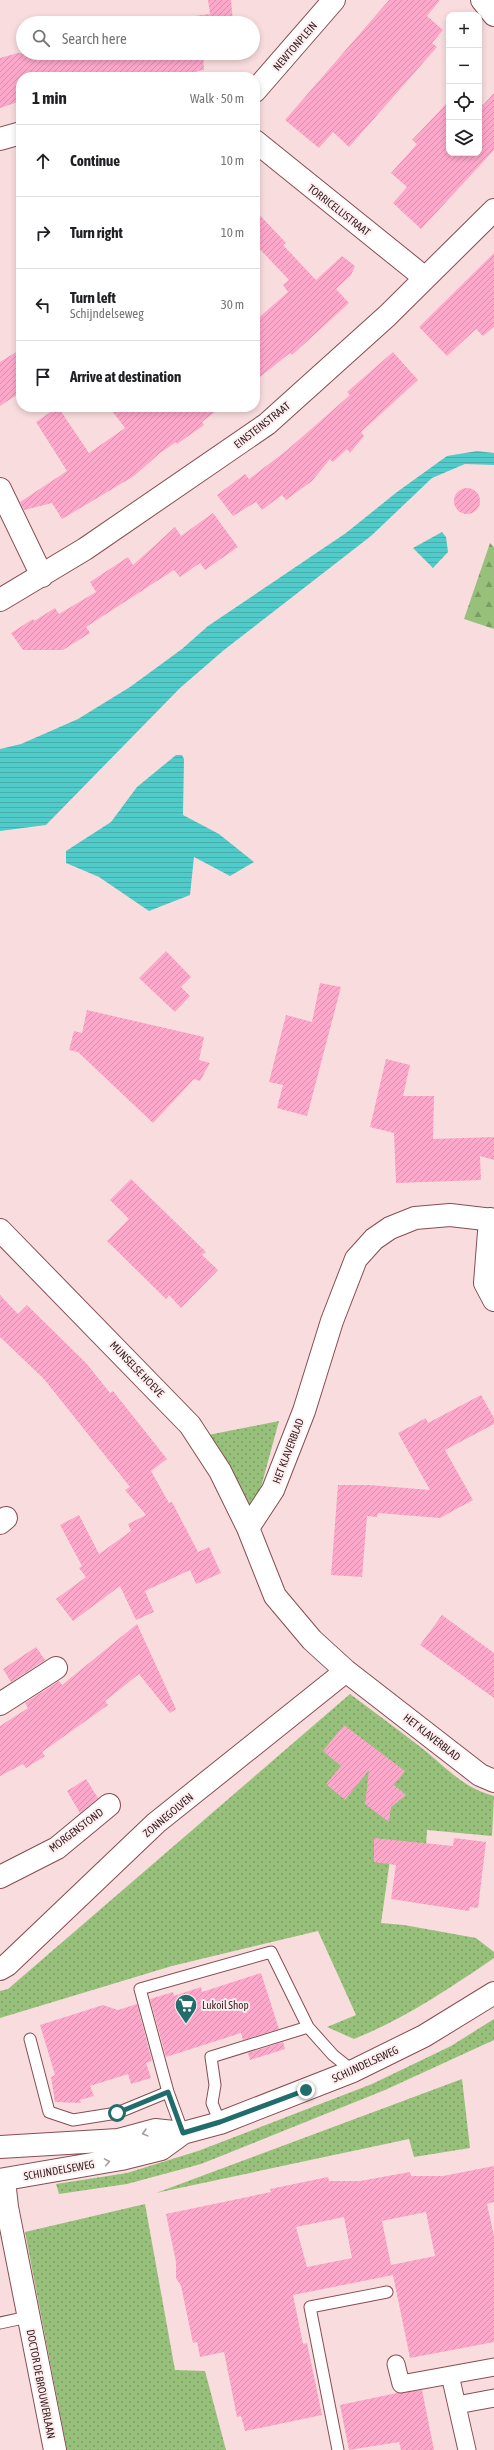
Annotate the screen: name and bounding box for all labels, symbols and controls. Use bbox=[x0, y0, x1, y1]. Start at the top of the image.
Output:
map controls bbox=[446, 12, 482, 156]
button: + bbox=[446, 12, 482, 48]
search box bbox=[16, 16, 260, 60]
street label: NEWTONPLEIN bbox=[271, 19, 319, 73]
icon: search bbox=[30, 27, 52, 49]
text: Search here bbox=[62, 30, 127, 47]
button: − bbox=[446, 48, 482, 84]
button: locate bbox=[446, 84, 482, 120]
text: 1 min bbox=[32, 88, 67, 108]
text: Walk · 50 m bbox=[190, 91, 244, 106]
button: layers bbox=[446, 120, 482, 156]
icon: ahead bbox=[32, 150, 54, 172]
text: Continue bbox=[70, 152, 120, 169]
text: 10 m bbox=[221, 153, 244, 168]
street label: TORRICELLISTRAAT bbox=[305, 182, 373, 238]
icon: right bbox=[32, 222, 54, 244]
text: Turn right bbox=[70, 224, 123, 241]
text: 10 m bbox=[221, 225, 244, 240]
text: Turn left bbox=[70, 289, 116, 306]
icon: left bbox=[32, 294, 54, 316]
text: 30 m bbox=[221, 297, 244, 312]
text: Schijndelseweg bbox=[70, 306, 144, 321]
icon: arrive bbox=[32, 366, 54, 388]
text: Arrive at destination bbox=[70, 368, 181, 385]
street label: EINSTEINSTRAAT bbox=[232, 399, 292, 451]
street label: MUNSELSE HOEVE bbox=[108, 1339, 167, 1399]
street label: HET KLAVERBLAD bbox=[270, 1417, 306, 1485]
street label: HET KLAVERBLAD bbox=[401, 1711, 463, 1763]
street label: ZONNEGOLVEN bbox=[141, 1791, 195, 1839]
street label: MORGENSTOND bbox=[47, 1806, 105, 1854]
supermarket icon: Lukoil Shop bbox=[173, 1992, 199, 2025]
place label: Lukoil Shop bbox=[202, 1999, 249, 2011]
street label: SCHIJNDELSEWEG bbox=[330, 2043, 400, 2085]
route end bbox=[297, 2081, 315, 2099]
route start bbox=[108, 2104, 126, 2122]
one-way arrow bbox=[142, 2128, 149, 2137]
street label: SCHIJNDELSEWEG bbox=[23, 2158, 95, 2182]
one-way arrow bbox=[104, 2158, 111, 2167]
street label: DOCTOR DE BROUWERLAAN bbox=[25, 2328, 57, 2440]

